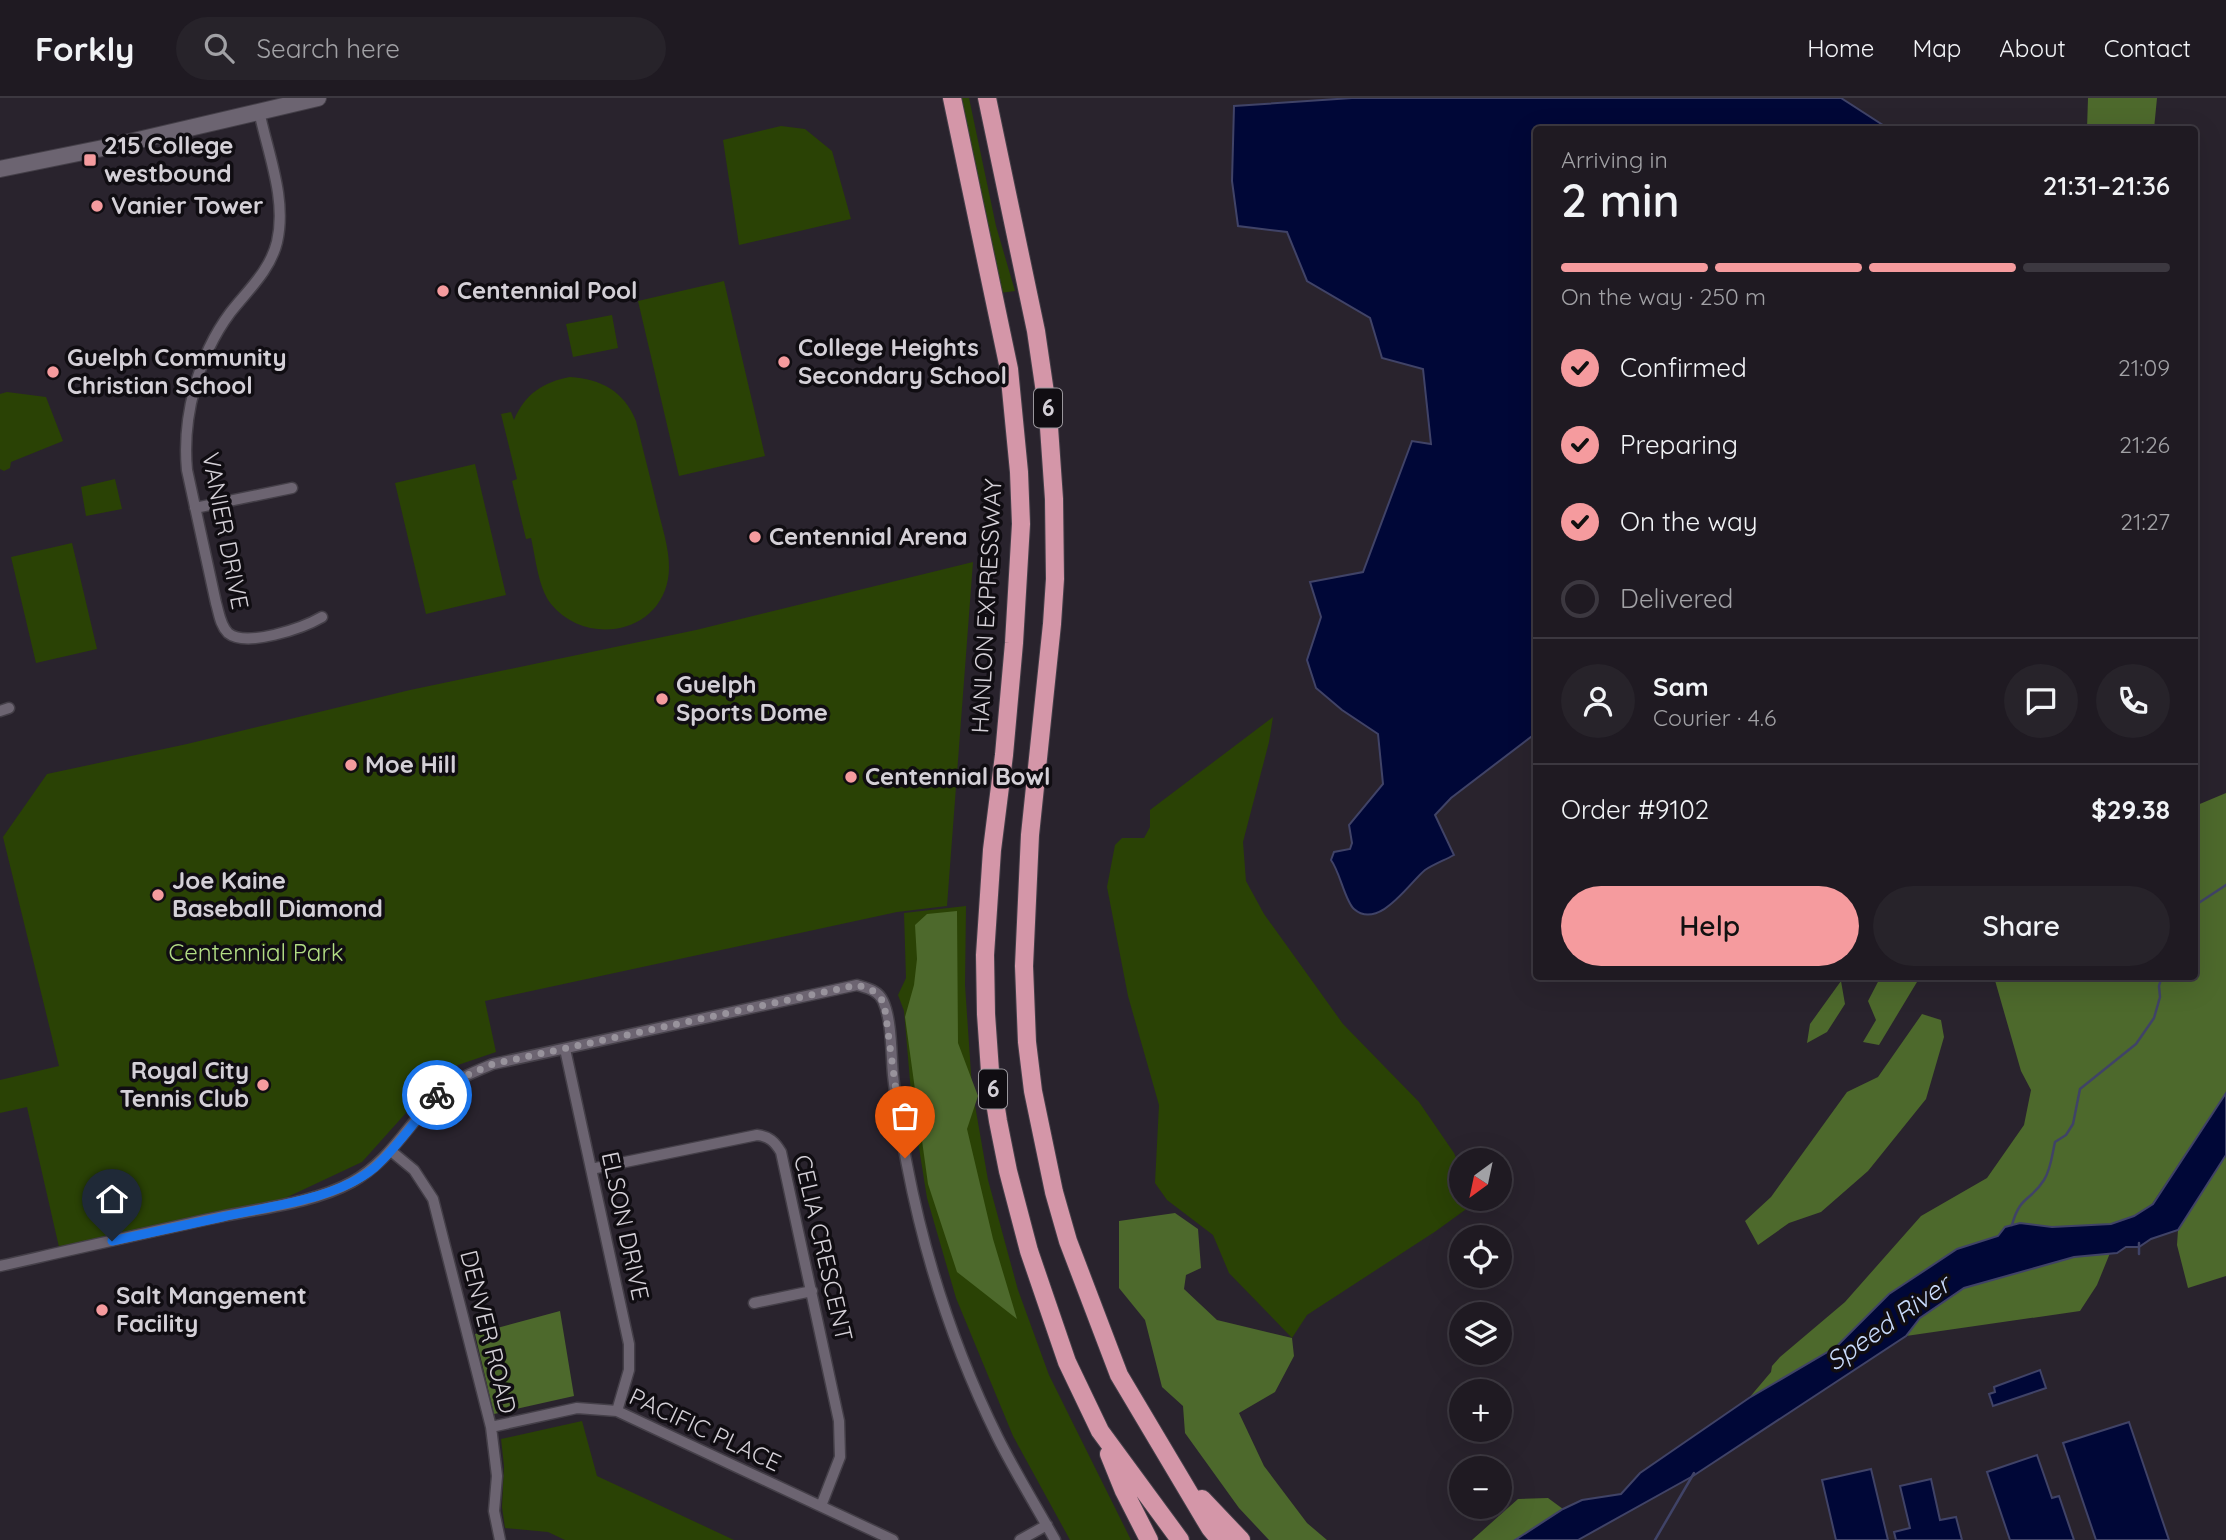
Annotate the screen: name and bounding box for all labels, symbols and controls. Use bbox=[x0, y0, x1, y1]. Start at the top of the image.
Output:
search box bbox=[176, 17, 666, 80]
text: Forkly bbox=[35, 28, 134, 69]
icon: search bbox=[200, 29, 238, 67]
text: Search here bbox=[256, 32, 400, 65]
text: Home bbox=[1807, 33, 1874, 63]
text: Map bbox=[1912, 33, 1961, 63]
text: About bbox=[1999, 33, 2066, 63]
text: Contact bbox=[2104, 33, 2191, 63]
place label: 215 College westbound bbox=[104, 130, 233, 188]
text: Arriving in bbox=[1561, 145, 1668, 174]
marker: 215 College westbound bbox=[82, 152, 98, 168]
text: 21:31–21:36 bbox=[2043, 169, 2170, 202]
text: 2 min bbox=[1561, 171, 1680, 229]
place label: Vanier Tower bbox=[111, 190, 263, 220]
marker: Vanier Tower bbox=[89, 198, 105, 214]
place label: Centennial Pool bbox=[457, 275, 638, 305]
text: On the way · 250 m bbox=[1561, 282, 1766, 311]
marker: Centennial Pool bbox=[435, 283, 451, 299]
place label: College Heights Secondary School bbox=[798, 332, 1007, 390]
place label: Guelph Community Christian School bbox=[67, 342, 287, 400]
icon: check bbox=[1561, 349, 1599, 387]
text: Confirmed bbox=[1620, 351, 1747, 384]
text: 21:09 bbox=[2118, 353, 2170, 382]
marker: College Heights Secondary School bbox=[776, 354, 792, 370]
marker: Guelph Community Christian School bbox=[45, 364, 61, 380]
road number: 6 bbox=[1034, 388, 1062, 428]
icon: check bbox=[1561, 426, 1599, 464]
text: Preparing bbox=[1620, 428, 1738, 461]
text: 21:26 bbox=[2119, 430, 2170, 459]
street label: VANIER DRIVE bbox=[196, 450, 256, 612]
street label: HANLON EXPRESSWAY bbox=[964, 478, 1008, 734]
icon: check bbox=[1561, 503, 1599, 541]
text: On the way bbox=[1620, 505, 1758, 538]
text: 21:27 bbox=[2120, 507, 2170, 536]
place label: Centennial Arena bbox=[769, 521, 968, 551]
marker: Centennial Arena bbox=[747, 529, 763, 545]
text: Delivered bbox=[1620, 582, 1733, 615]
button: person bbox=[1561, 664, 1635, 738]
button: chat bbox=[2004, 664, 2078, 738]
button: phone bbox=[2096, 664, 2170, 738]
place label: Guelph Sports Dome bbox=[676, 669, 828, 727]
text: Sam bbox=[1653, 670, 1709, 703]
marker: Guelph Sports Dome bbox=[654, 691, 670, 707]
text: Courier · 4.6 bbox=[1653, 703, 1776, 732]
place label: Moe Hill bbox=[365, 749, 456, 779]
marker: Moe Hill bbox=[343, 757, 359, 773]
place label: Centennial Bowl bbox=[865, 761, 1051, 791]
marker: Centennial Bowl bbox=[843, 769, 859, 785]
text: Order #9102 bbox=[1561, 793, 1709, 826]
text: $29.38 bbox=[2091, 793, 2170, 826]
place label: Joe Kaine Baseball Diamond bbox=[172, 865, 383, 923]
button: Help bbox=[1561, 886, 1859, 966]
button: Share bbox=[1873, 886, 2170, 966]
marker: Joe Kaine Baseball Diamond bbox=[150, 887, 166, 903]
park label: Centennial Park bbox=[169, 937, 343, 967]
place label: Royal City Tennis Club bbox=[120, 1055, 249, 1113]
courier bbox=[402, 1060, 472, 1130]
road number: 6 bbox=[979, 1070, 1007, 1108]
icon: bike bbox=[418, 1076, 456, 1114]
marker: Royal City Tennis Club bbox=[255, 1077, 271, 1093]
pin bbox=[875, 1086, 935, 1158]
icon: bag bbox=[886, 1097, 924, 1135]
north arrow bbox=[1449, 1148, 1512, 1211]
map controls bbox=[1449, 1148, 1512, 1519]
street label: ELSON DRIVE bbox=[596, 1149, 656, 1303]
street label: CELIA CRESCENT bbox=[788, 1152, 860, 1344]
pin bbox=[82, 1169, 142, 1241]
icon: home bbox=[93, 1180, 131, 1218]
button: locate bbox=[1449, 1225, 1512, 1288]
street label: DENVER ROAD bbox=[454, 1247, 524, 1417]
water label: Speed River bbox=[1819, 1266, 1959, 1377]
place label: Salt Mangement Facility bbox=[116, 1280, 307, 1338]
marker: Salt Mangement Facility bbox=[94, 1302, 110, 1318]
button: layers bbox=[1449, 1302, 1512, 1365]
button: + bbox=[1449, 1379, 1512, 1442]
street label: PACIFIC PLACE bbox=[625, 1381, 786, 1477]
button: − bbox=[1449, 1456, 1512, 1519]

